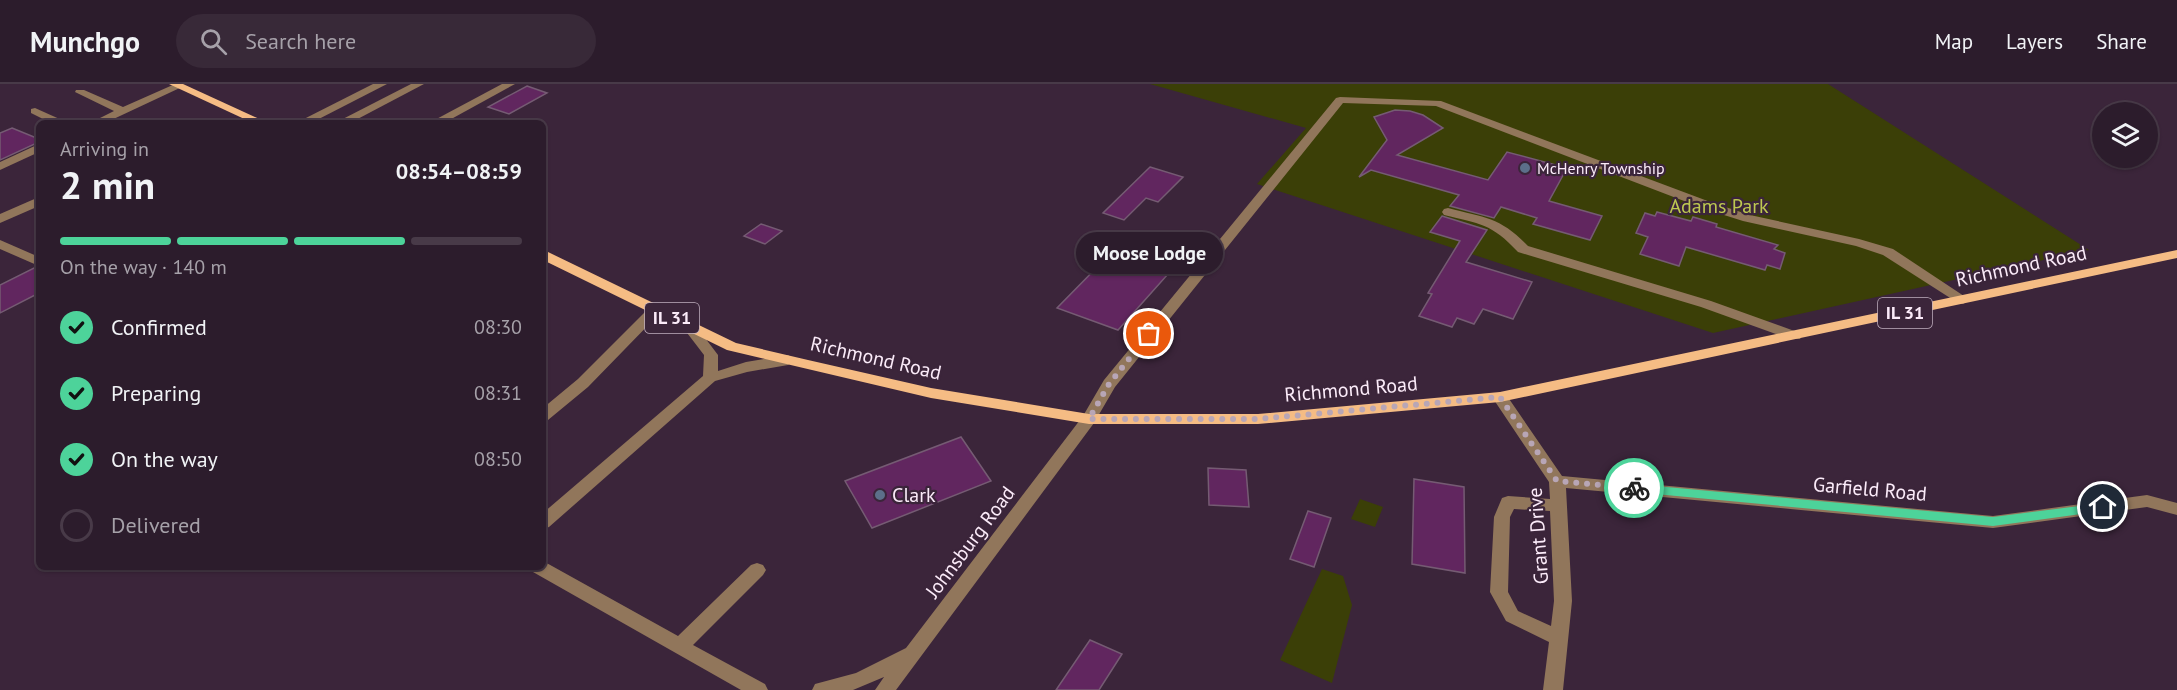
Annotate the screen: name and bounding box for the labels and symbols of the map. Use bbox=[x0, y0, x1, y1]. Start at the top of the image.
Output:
place label: McHenry Township bbox=[1537, 158, 1665, 178]
marker: McHenry Township bbox=[1518, 161, 1532, 175]
park label: Adams Park bbox=[1669, 193, 1769, 219]
callout: Moose Lodge bbox=[1076, 232, 1222, 274]
street label: Richmond Road bbox=[1953, 239, 2089, 293]
road number: IL 31 bbox=[1878, 298, 1932, 328]
road number: IL 31 bbox=[645, 303, 699, 333]
pin bbox=[1123, 308, 1174, 359]
street label: Richmond Road bbox=[808, 330, 944, 386]
street label: Richmond Road bbox=[1283, 370, 1419, 408]
courier bbox=[1604, 458, 1664, 518]
street label: Garfield Road bbox=[1812, 471, 1928, 507]
street label: Johnsburg Road bbox=[919, 481, 1021, 604]
pin bbox=[2077, 481, 2128, 532]
place label: Clark bbox=[892, 482, 936, 508]
street label: Grant Drive bbox=[1522, 487, 1554, 585]
marker: Clark bbox=[873, 488, 887, 502]

